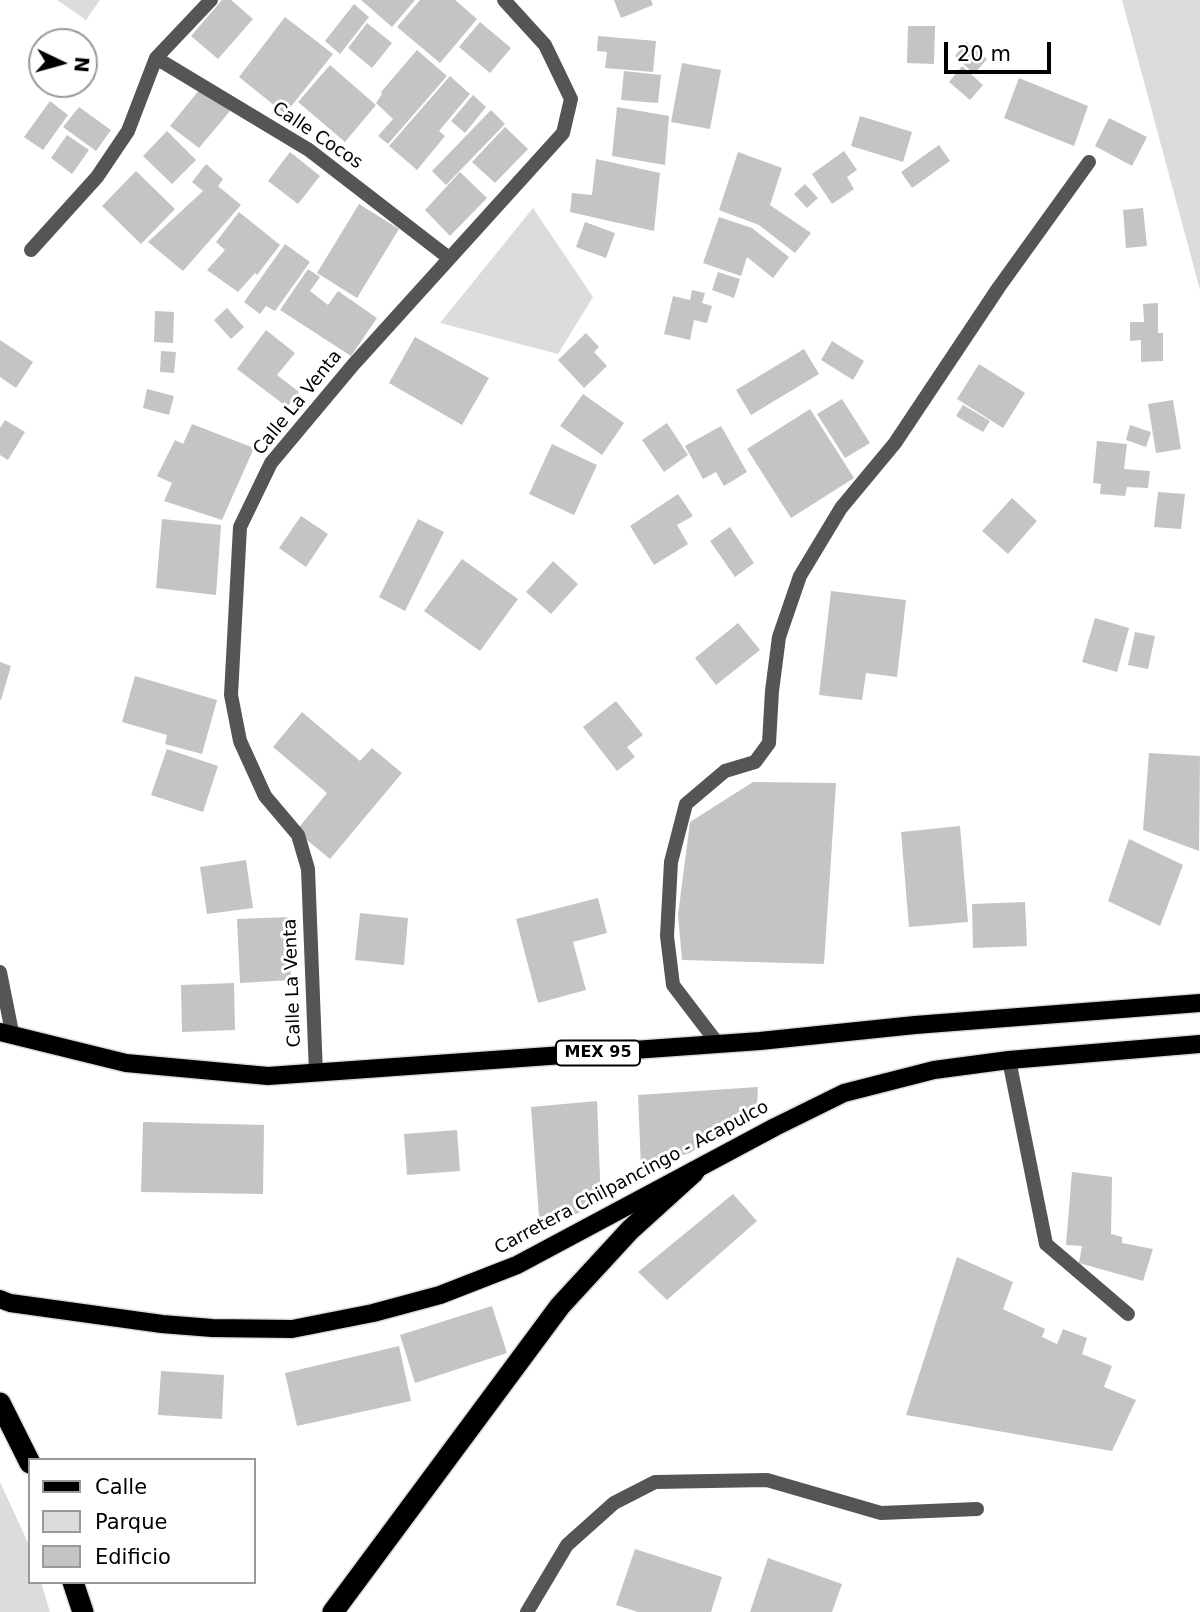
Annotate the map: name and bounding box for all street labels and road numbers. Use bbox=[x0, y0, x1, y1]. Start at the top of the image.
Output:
street label: Calle Cocos bbox=[268, 98, 366, 174]
street label: Calle La Venta bbox=[249, 346, 347, 460]
street label: Calle La Venta bbox=[280, 918, 306, 1048]
road number: MEX 95 bbox=[556, 1040, 640, 1065]
street label: Carretera Chilpancingo - Acapulco bbox=[491, 1096, 773, 1260]

